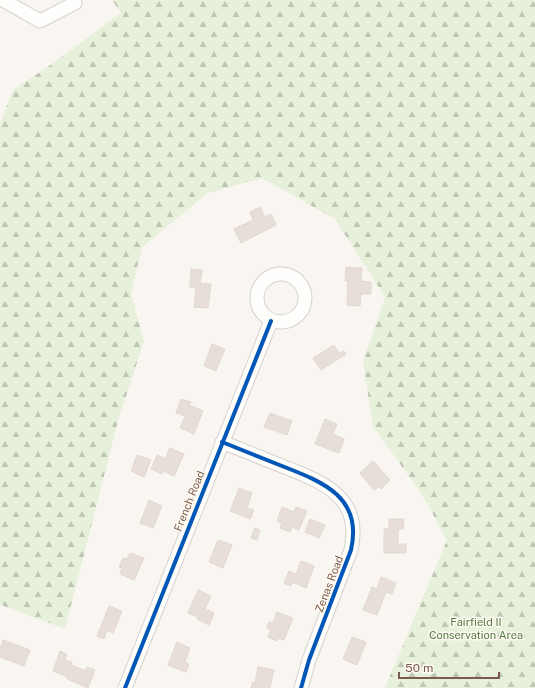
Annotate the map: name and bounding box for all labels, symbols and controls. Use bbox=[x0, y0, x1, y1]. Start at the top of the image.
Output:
street label: French Road bbox=[171, 469, 207, 533]
street label: Zenas Road bbox=[313, 554, 345, 614]
park label: Fairfield II Conservation Area bbox=[429, 616, 523, 641]
scale bar bbox=[399, 654, 499, 680]
text: 50 m bbox=[405, 661, 433, 675]

